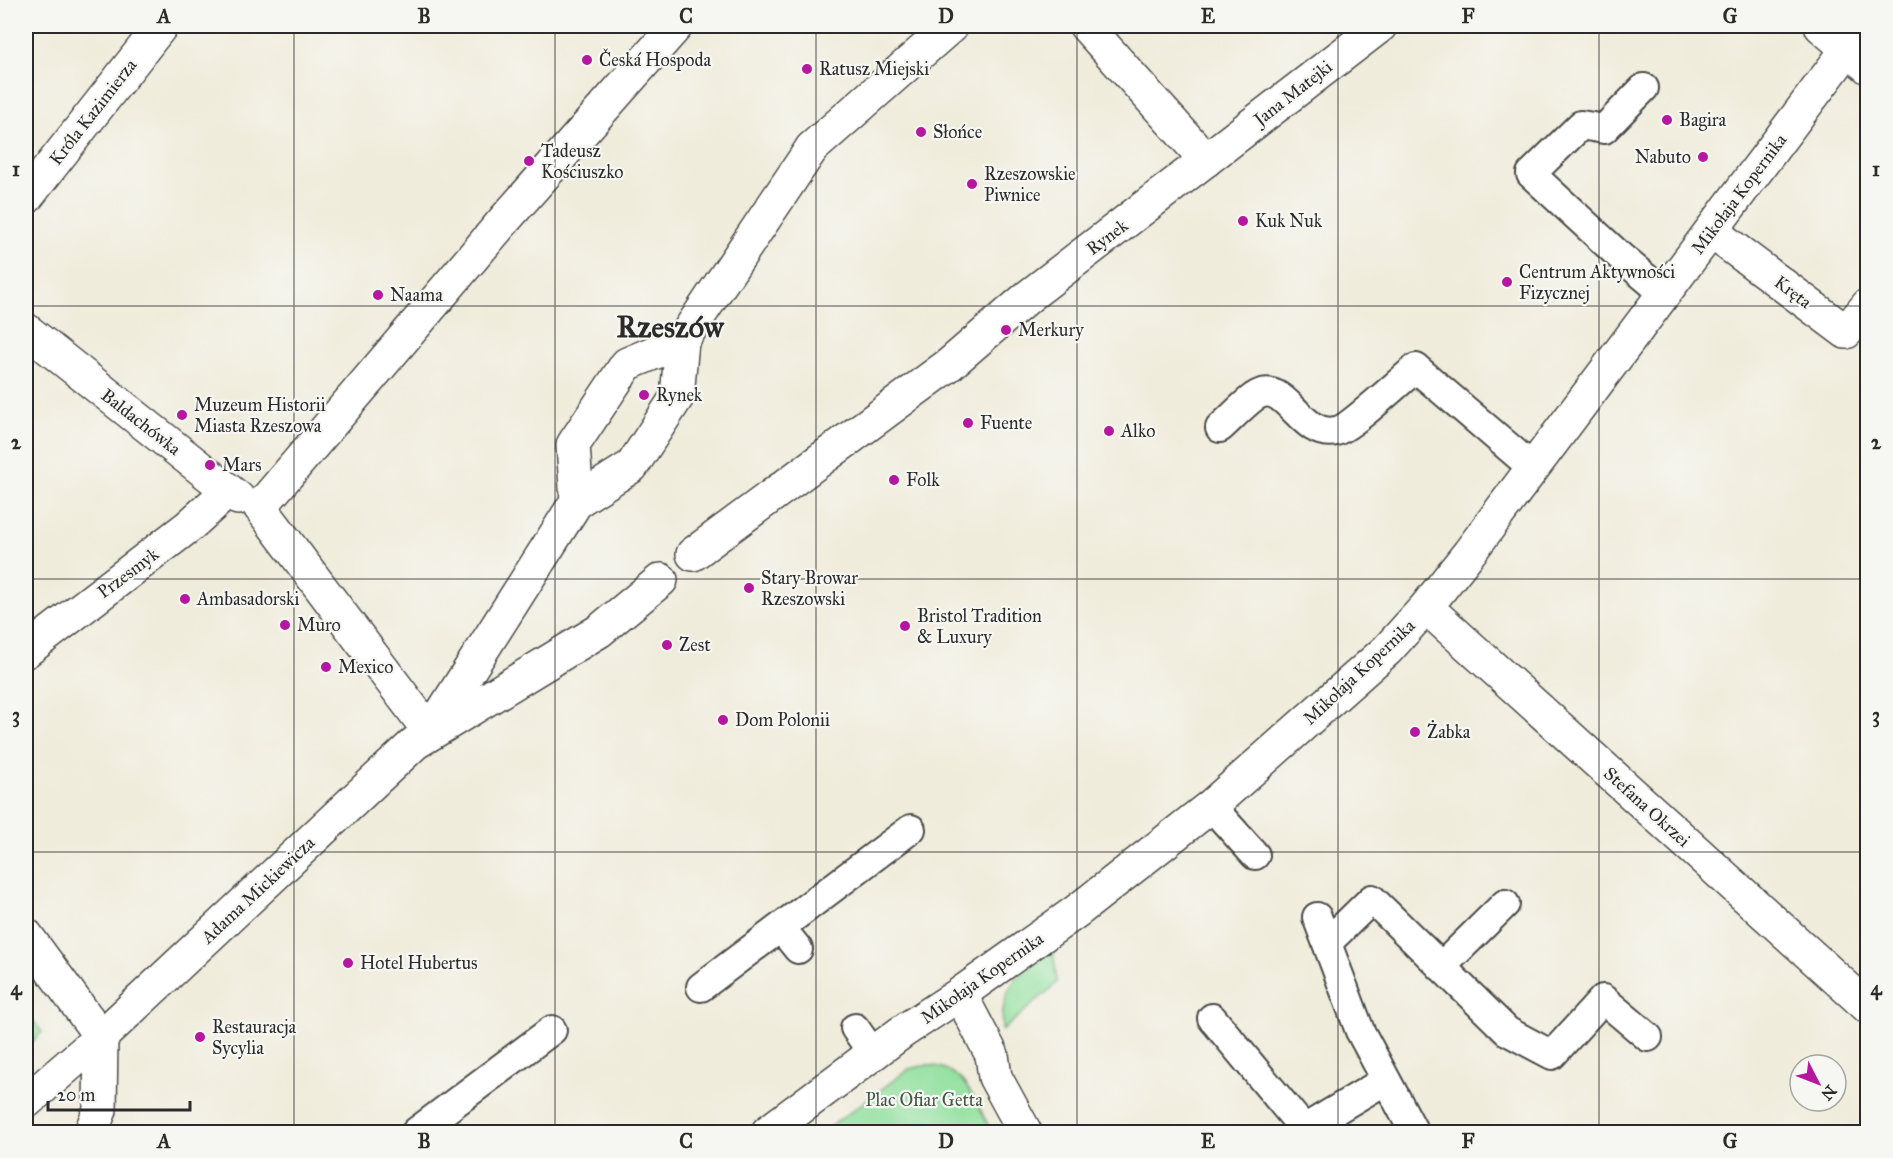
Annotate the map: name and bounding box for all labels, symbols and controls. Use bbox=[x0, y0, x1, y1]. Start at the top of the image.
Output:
text: A bbox=[155, 4, 171, 28]
text: B bbox=[417, 4, 431, 28]
text: C bbox=[679, 4, 693, 28]
text: D bbox=[938, 4, 954, 28]
text: E bbox=[1201, 4, 1216, 28]
text: F bbox=[1461, 4, 1475, 28]
text: G bbox=[1723, 4, 1738, 28]
place label: Česká Hospoda bbox=[599, 48, 711, 71]
marker: Česká Hospoda bbox=[580, 53, 594, 67]
street label: Króla Kazimierza bbox=[45, 54, 142, 169]
street label: Jana Matejki bbox=[1248, 56, 1337, 132]
place label: Ratusz Miejski bbox=[819, 58, 929, 80]
marker: Ratusz Miejski bbox=[800, 62, 814, 76]
place label: Bagira bbox=[1679, 109, 1727, 132]
marker: Bagira bbox=[1660, 113, 1674, 127]
place label: Słońce bbox=[933, 121, 982, 143]
marker: Słońce bbox=[914, 125, 928, 139]
street label: Mikołaja Kopernika bbox=[1687, 129, 1792, 258]
place label: Tadeusz Kościuszko bbox=[541, 140, 624, 183]
place label: Nabuto bbox=[1635, 146, 1691, 168]
marker: Nabuto bbox=[1696, 150, 1710, 164]
marker: Tadeusz Kościuszko bbox=[522, 154, 536, 168]
text: 1 bbox=[12, 157, 20, 181]
text: 1 bbox=[1872, 157, 1880, 181]
place label: Rzeszowskie Piwnice bbox=[984, 163, 1076, 206]
marker: Rzeszowskie Piwnice bbox=[965, 177, 979, 191]
place label: Kuk Nuk bbox=[1255, 210, 1323, 232]
street label: Rynek bbox=[1082, 214, 1133, 260]
marker: Kuk Nuk bbox=[1236, 214, 1250, 228]
place label: Centrum Aktywności Fizycznej bbox=[1519, 261, 1675, 304]
street label: Kręta bbox=[1770, 271, 1816, 313]
marker: Centrum Aktywności Fizycznej bbox=[1500, 275, 1514, 289]
place label: Naama bbox=[390, 284, 443, 306]
marker: Naama bbox=[371, 288, 385, 302]
district label: Rzeszów bbox=[616, 309, 725, 345]
place label: Merkury bbox=[1018, 319, 1084, 341]
marker: Merkury bbox=[999, 323, 1013, 337]
street label: Baldachówka bbox=[97, 384, 186, 460]
place label: Rynek bbox=[656, 384, 703, 406]
marker: Rynek bbox=[637, 388, 651, 402]
place label: Muzeum Historii Miasta Rzeszowa bbox=[194, 394, 326, 437]
marker: Muzeum Historii Miasta Rzeszowa bbox=[175, 408, 189, 422]
place label: Fuente bbox=[980, 412, 1032, 434]
marker: Fuente bbox=[961, 416, 975, 430]
place label: Alko bbox=[1120, 420, 1155, 442]
marker: Alko bbox=[1102, 424, 1116, 438]
text: 2 bbox=[11, 430, 22, 454]
text: 2 bbox=[1871, 430, 1882, 454]
place label: Mars bbox=[222, 454, 261, 476]
marker: Mars bbox=[203, 458, 217, 472]
place label: Folk bbox=[906, 469, 940, 491]
marker: Folk bbox=[887, 473, 901, 487]
street label: Przesmyk bbox=[93, 543, 163, 603]
place label: Stary Browar Rzeszowski bbox=[761, 567, 858, 610]
marker: Stary Browar Rzeszowski bbox=[742, 581, 756, 595]
place label: Ambasadorski bbox=[196, 588, 299, 610]
marker: Ambasadorski bbox=[178, 592, 192, 606]
place label: Bristol Tradition & Luxury bbox=[917, 605, 1042, 648]
place label: Muro bbox=[297, 614, 341, 636]
street label: Mikołaja Kopernika bbox=[1299, 614, 1420, 729]
marker: Muro bbox=[278, 618, 292, 632]
marker: Bristol Tradition & Luxury bbox=[898, 619, 912, 633]
place label: Zest bbox=[679, 634, 711, 656]
marker: Zest bbox=[660, 638, 674, 652]
place label: Mexico bbox=[338, 656, 394, 678]
marker: Mexico bbox=[319, 660, 333, 674]
text: 3 bbox=[12, 703, 20, 728]
text: 3 bbox=[1872, 703, 1880, 728]
place label: Dom Polonii bbox=[735, 709, 830, 731]
marker: Dom Polonii bbox=[716, 713, 730, 727]
place label: Żabka bbox=[1427, 720, 1471, 743]
marker: Żabka bbox=[1408, 725, 1422, 739]
street label: Stefana Okrzei bbox=[1599, 762, 1695, 852]
street label: Adama Mickiewicza bbox=[196, 831, 320, 949]
street label: Mikołaja Kopernika bbox=[916, 927, 1048, 1029]
place label: Hotel Hubertus bbox=[360, 952, 478, 974]
marker: Hotel Hubertus bbox=[341, 956, 355, 970]
text: 4 bbox=[10, 976, 22, 1001]
text: 4 bbox=[1870, 976, 1882, 1001]
place label: Restauracja Sycylia bbox=[212, 1016, 297, 1059]
marker: Restauracja Sycylia bbox=[193, 1030, 207, 1044]
north arrow bbox=[1788, 1053, 1848, 1113]
scale bar bbox=[48, 1074, 190, 1112]
text: N bbox=[1817, 1081, 1840, 1104]
text: 20 m bbox=[57, 1084, 95, 1106]
park label: Plac Ofiar Getta bbox=[865, 1089, 983, 1111]
text: A bbox=[155, 1129, 171, 1153]
text: B bbox=[417, 1129, 431, 1153]
text: C bbox=[679, 1129, 693, 1153]
text: D bbox=[938, 1129, 954, 1153]
text: E bbox=[1201, 1129, 1216, 1153]
text: F bbox=[1461, 1129, 1475, 1153]
text: G bbox=[1723, 1129, 1738, 1153]

